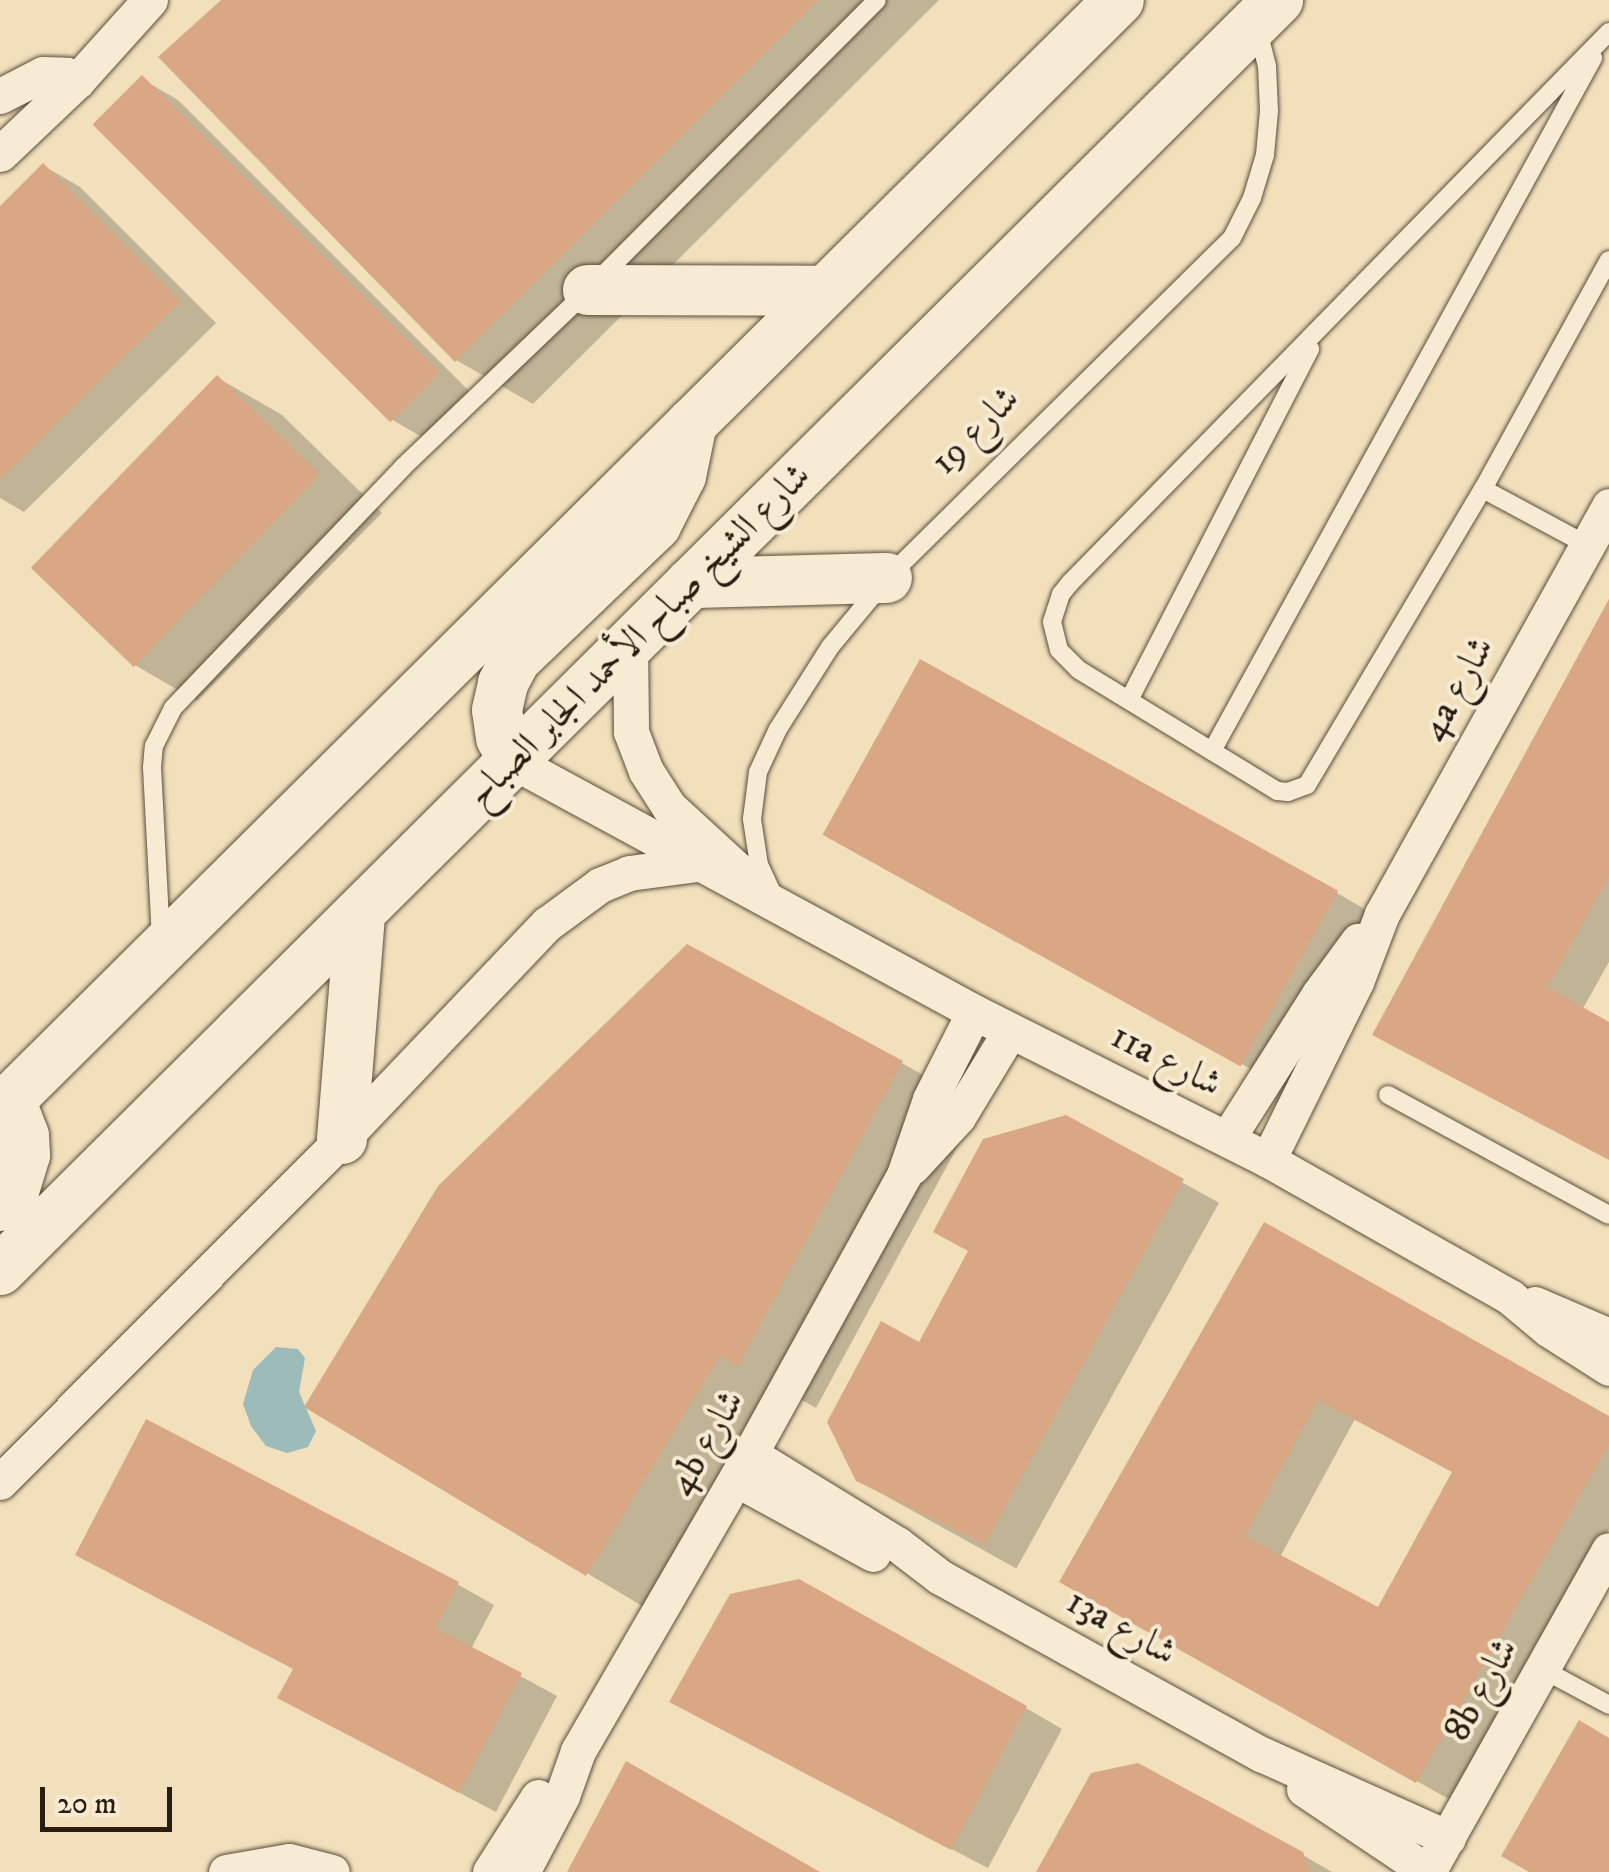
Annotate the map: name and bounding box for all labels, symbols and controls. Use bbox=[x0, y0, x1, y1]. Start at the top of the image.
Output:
street label: شارع 19 bbox=[922, 377, 1030, 485]
street label: شارع الشيخ صباح الأحمد الجابر الصباح bbox=[457, 454, 821, 818]
street label: 4a شارع bbox=[1411, 629, 1505, 749]
street label: 11a شارع bbox=[1103, 1014, 1229, 1108]
street label: 4b شارع bbox=[659, 1382, 755, 1504]
street label: 13a شارع bbox=[1058, 1579, 1184, 1677]
street label: 8b شارع bbox=[1435, 1630, 1529, 1750]
scale bar bbox=[45, 1767, 178, 1829]
text: 20 m bbox=[57, 1786, 117, 1823]

